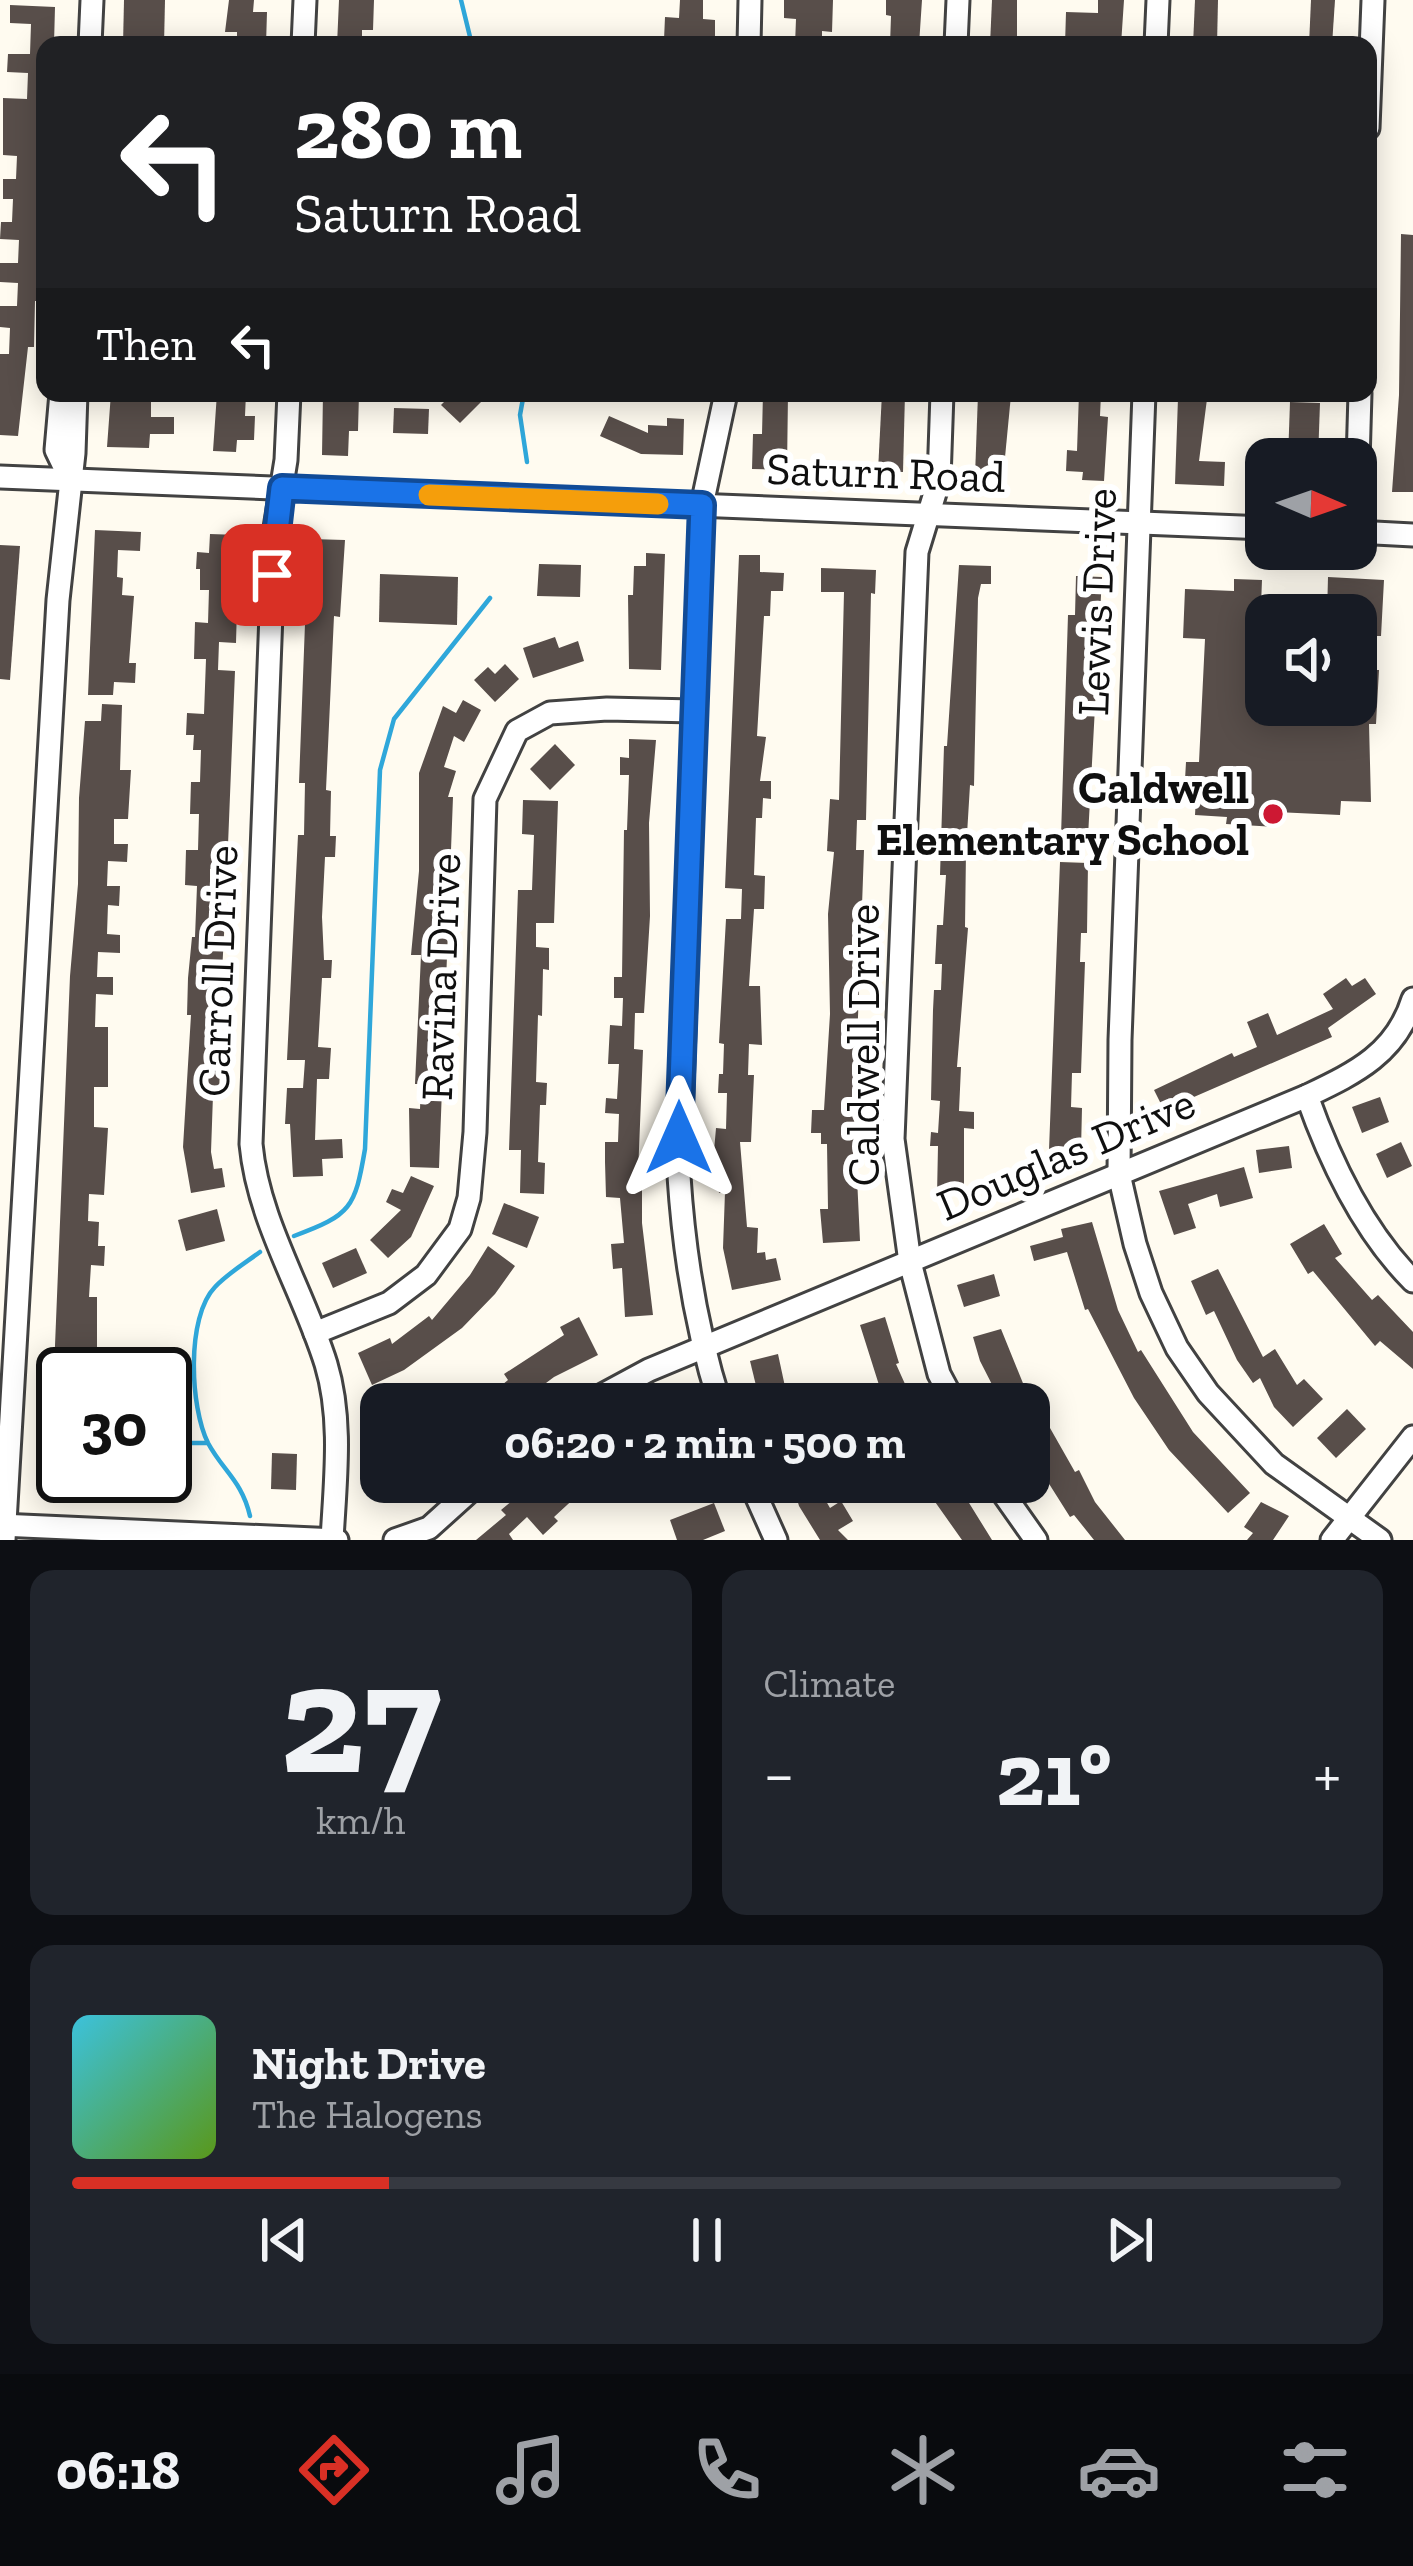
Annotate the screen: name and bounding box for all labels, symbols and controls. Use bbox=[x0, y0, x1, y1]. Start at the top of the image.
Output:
text: 280 m bbox=[294, 79, 522, 180]
icon: left bbox=[96, 84, 252, 240]
text: Saturn Road bbox=[294, 181, 581, 246]
icon: left bbox=[220, 312, 286, 378]
text: Then bbox=[96, 318, 196, 372]
north arrow bbox=[1245, 438, 1377, 570]
map controls bbox=[1245, 438, 1377, 726]
street label: Saturn Road bbox=[765, 442, 1007, 504]
street label: Lewis Drive bbox=[1066, 487, 1128, 717]
pin bbox=[221, 524, 323, 626]
icon: arrive bbox=[239, 542, 305, 608]
button: sound bbox=[1245, 594, 1377, 726]
place label: Caldwell Elementary School bbox=[876, 761, 1249, 867]
marker: Caldwell Elementary School bbox=[1260, 801, 1286, 827]
street label: Carroll Drive bbox=[187, 844, 249, 1098]
street label: Ravina Drive bbox=[410, 852, 472, 1102]
street label: Caldwell Drive bbox=[837, 904, 891, 1186]
position arrow bbox=[616, 1075, 742, 1201]
street label: Douglas Drive bbox=[929, 1076, 1203, 1232]
speed limit sign: 30 bbox=[36, 1347, 192, 1503]
text: 06:20 · 2 min · 500 m bbox=[505, 1416, 905, 1470]
text: 27 bbox=[280, 1625, 441, 1812]
text: Climate bbox=[764, 1660, 895, 1707]
text: 21° bbox=[996, 1720, 1112, 1828]
text: − bbox=[764, 1735, 794, 1814]
text: + bbox=[1313, 1735, 1341, 1814]
text: km/h bbox=[316, 1797, 405, 1844]
text: Night Drive bbox=[252, 2037, 486, 2091]
text: The Halogens bbox=[252, 2091, 483, 2138]
icon: previous bbox=[251, 2207, 317, 2273]
icon: pause bbox=[674, 2207, 740, 2273]
icon: next bbox=[1097, 2207, 1163, 2273]
icon: directions bbox=[292, 2428, 376, 2512]
icon: music bbox=[489, 2428, 573, 2512]
icon: phone bbox=[685, 2428, 769, 2512]
icon: climate bbox=[881, 2428, 965, 2512]
icon: car bbox=[1077, 2428, 1161, 2512]
icon: filters bbox=[1273, 2428, 1357, 2512]
text: 06:18 bbox=[56, 2438, 180, 2503]

